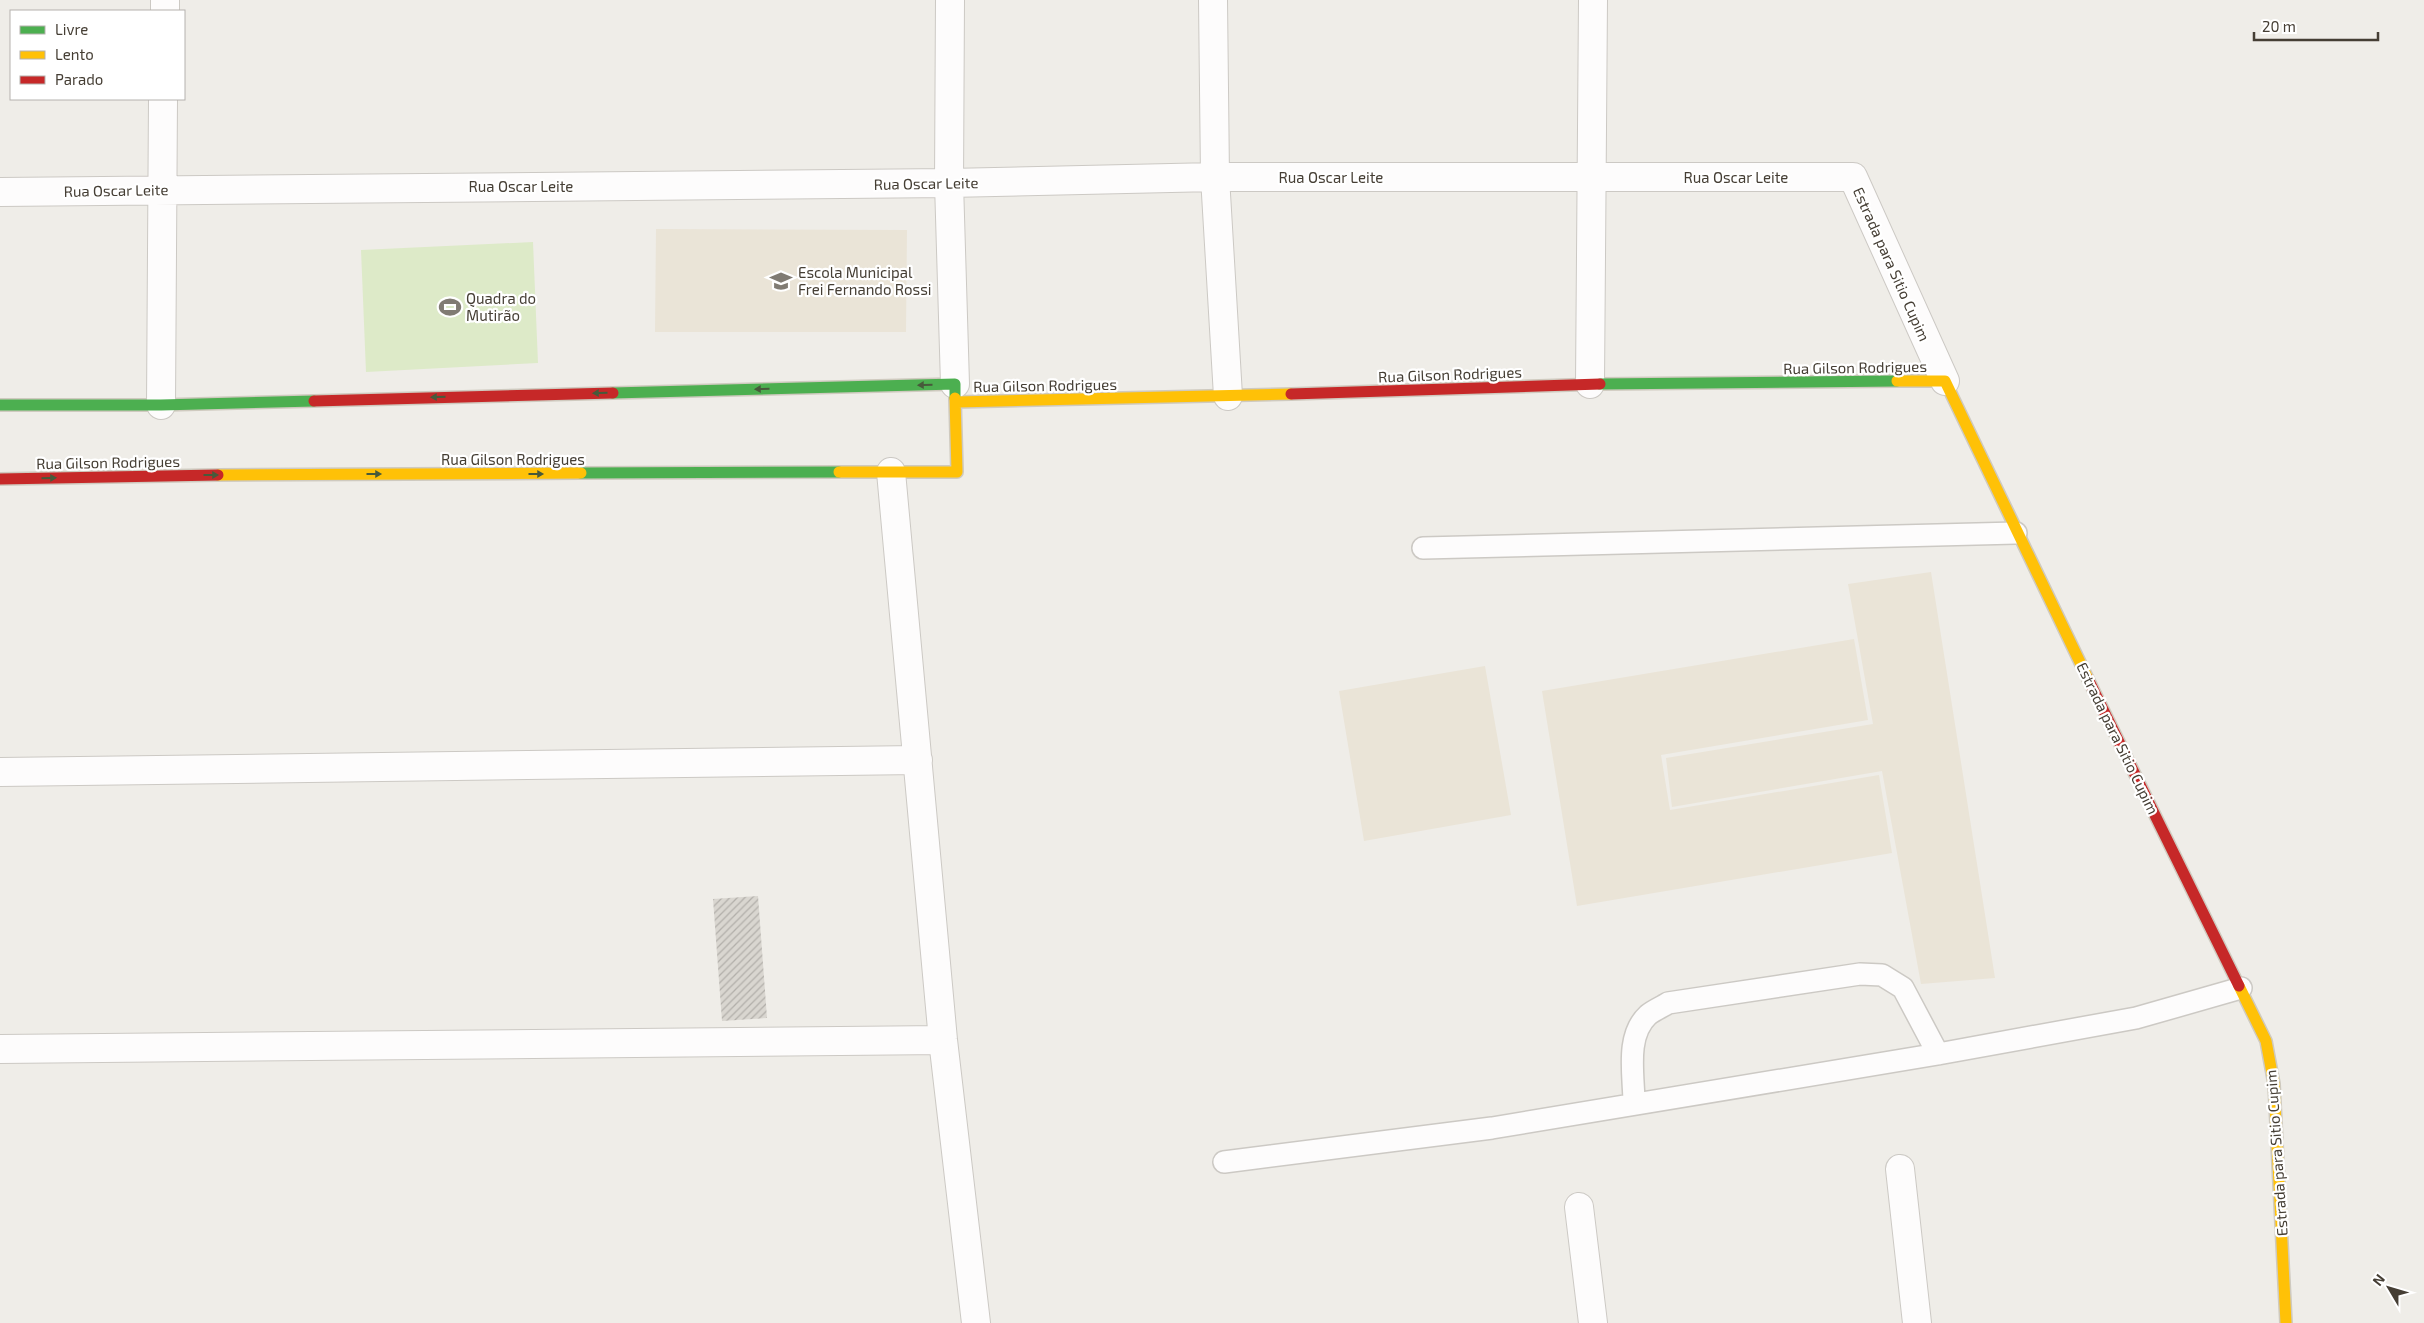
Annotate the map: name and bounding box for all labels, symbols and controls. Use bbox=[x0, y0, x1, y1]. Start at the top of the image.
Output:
legend bbox=[10, 10, 185, 100]
scale bar bbox=[2254, 10, 2378, 42]
text: 20 m bbox=[2262, 17, 2296, 35]
text: Livre bbox=[55, 20, 88, 38]
text: Lento bbox=[55, 45, 94, 63]
text: Parado bbox=[55, 70, 103, 88]
street label: Rua Oscar Leite bbox=[1279, 168, 1383, 186]
street label: Rua Oscar Leite bbox=[1684, 168, 1788, 186]
street label: Rua Oscar Leite bbox=[873, 173, 979, 193]
street label: Rua Oscar Leite bbox=[469, 177, 573, 195]
street label: Rua Oscar Leite bbox=[63, 180, 169, 200]
street label: Estrada para Sitio Cupim bbox=[1850, 184, 1934, 344]
place label: Escola Municipal Frei Fernando Rossi bbox=[798, 263, 932, 298]
school or university icon: Escola Municipal Frei Fernando Rossi bbox=[768, 268, 794, 294]
place label: Quadra do Mutirão bbox=[466, 289, 536, 324]
sports icon: Quadra do Mutirão bbox=[437, 294, 463, 320]
street label: Rua Gilson Rodrigues bbox=[1783, 357, 1927, 377]
street label: Rua Gilson Rodrigues bbox=[1378, 362, 1522, 386]
street label: Rua Gilson Rodrigues bbox=[973, 375, 1117, 395]
one-way arrow bbox=[917, 381, 933, 389]
one-way arrow bbox=[754, 385, 770, 393]
one-way arrow bbox=[592, 389, 608, 397]
one-way arrow bbox=[429, 394, 445, 402]
street label: Rua Gilson Rodrigues bbox=[441, 450, 585, 468]
street label: Rua Gilson Rodrigues bbox=[36, 452, 180, 472]
one-way arrow bbox=[366, 470, 382, 478]
one-way arrow bbox=[528, 470, 544, 478]
one-way arrow bbox=[203, 471, 219, 479]
one-way arrow bbox=[41, 474, 57, 482]
street label: Estrada para Sitio Cupim bbox=[2073, 659, 2163, 817]
street label: Estrada para Sitio Cupim bbox=[2261, 1069, 2291, 1237]
north arrow bbox=[2364, 1263, 2414, 1313]
text: N bbox=[2369, 1270, 2388, 1289]

